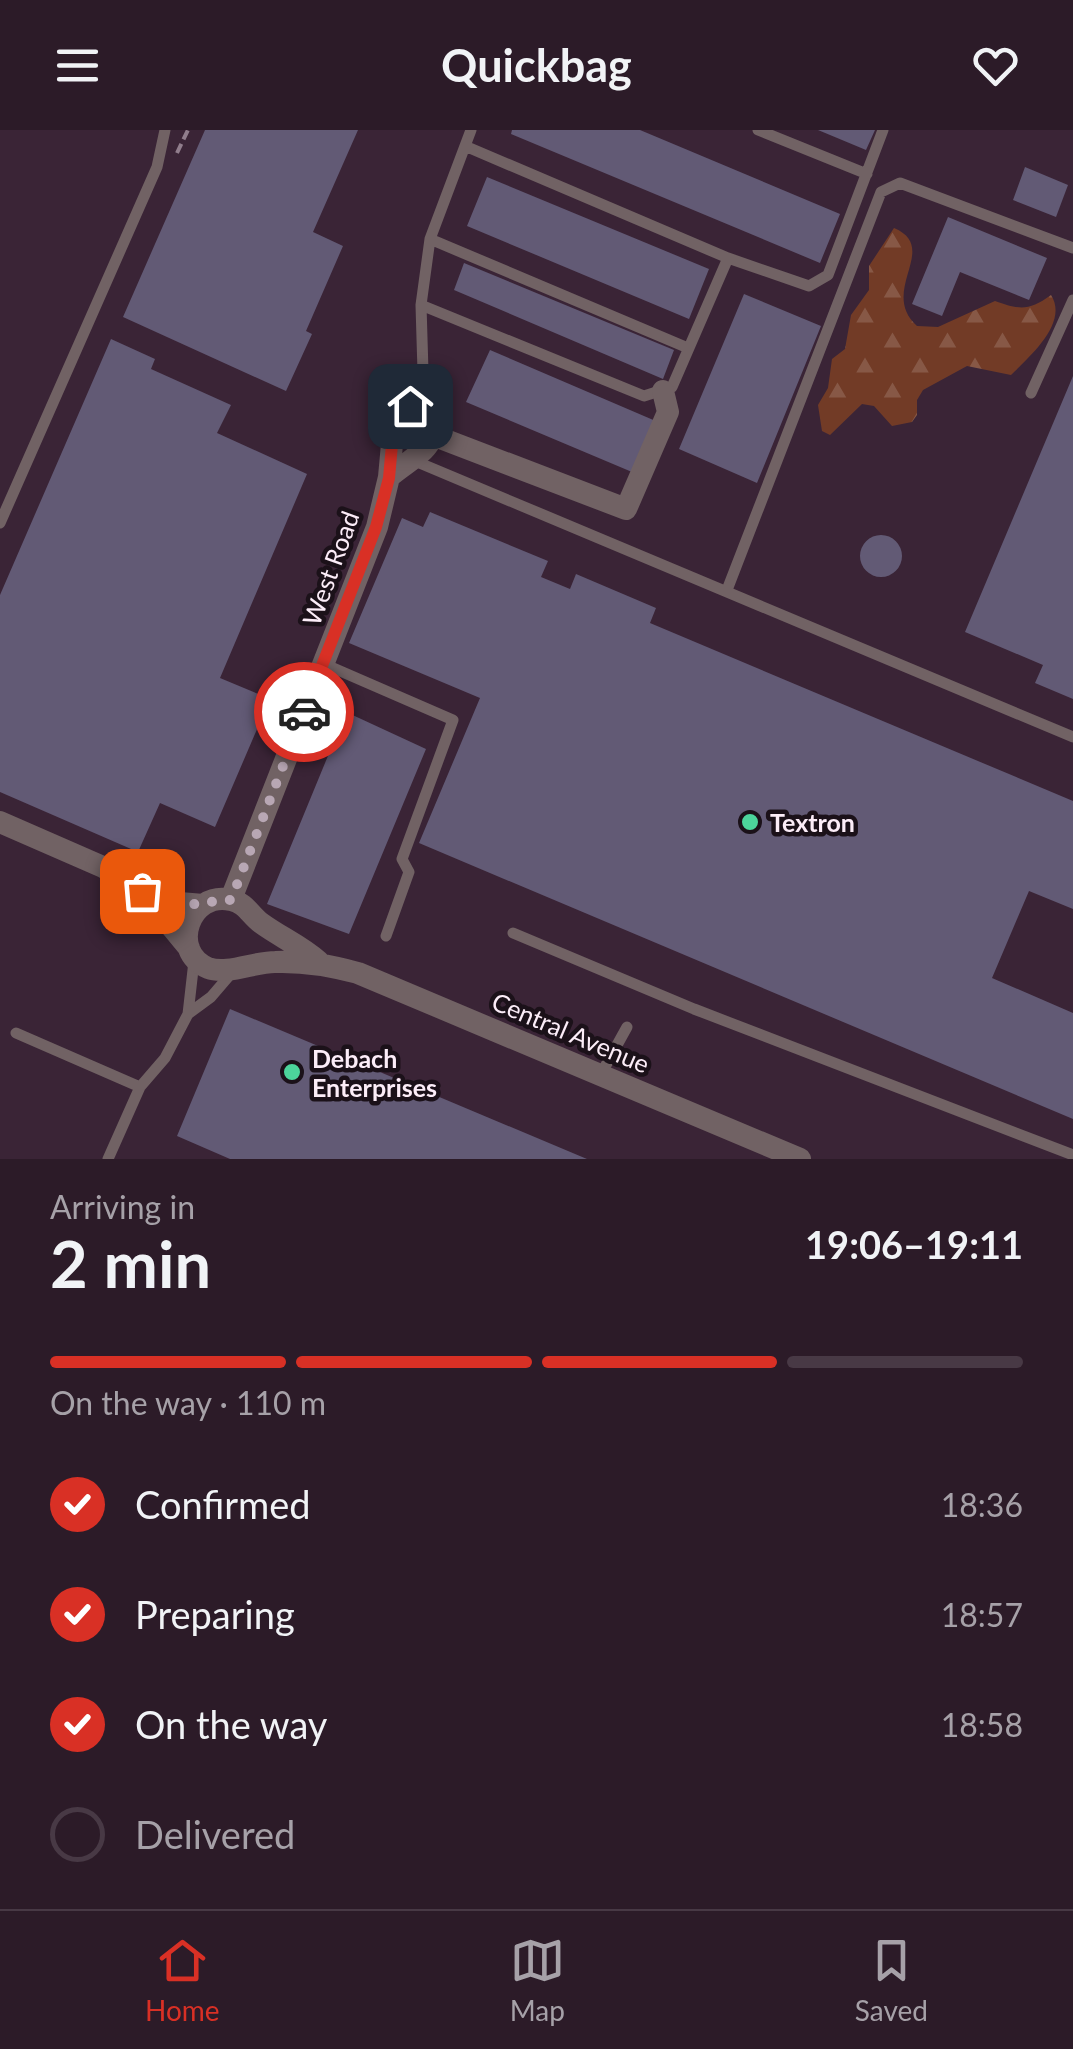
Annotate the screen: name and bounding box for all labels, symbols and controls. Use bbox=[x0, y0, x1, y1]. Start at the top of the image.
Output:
icon: menu bbox=[50, 38, 105, 93]
text: Quickbag bbox=[441, 38, 632, 92]
icon: heart bbox=[968, 38, 1023, 93]
pin bbox=[368, 364, 453, 449]
icon: home bbox=[383, 379, 438, 434]
street label: West Road bbox=[295, 507, 365, 629]
courier bbox=[254, 662, 354, 762]
icon: car bbox=[277, 685, 332, 740]
place label: Textron bbox=[770, 807, 855, 837]
marker: Textron bbox=[739, 811, 761, 833]
pin bbox=[100, 849, 185, 934]
icon: bag bbox=[115, 864, 170, 919]
street label: Central Avenue bbox=[488, 985, 654, 1079]
place label: Debach Enterprises bbox=[312, 1043, 437, 1102]
marker: Debach Enterprises bbox=[281, 1061, 303, 1083]
text: Arriving in bbox=[50, 1187, 195, 1226]
text: 19:06–19:11 bbox=[805, 1221, 1023, 1267]
text: 2 min bbox=[50, 1224, 211, 1302]
text: On the way · 110 m bbox=[50, 1383, 326, 1422]
icon: check bbox=[50, 1477, 105, 1532]
text: Confirmed bbox=[135, 1481, 311, 1527]
text: 18:36 bbox=[941, 1485, 1023, 1524]
icon: check bbox=[50, 1587, 105, 1642]
text: Preparing bbox=[135, 1591, 295, 1637]
text: 18:57 bbox=[941, 1595, 1023, 1634]
icon: check bbox=[50, 1697, 105, 1752]
text: On the way bbox=[135, 1701, 327, 1747]
text: 18:58 bbox=[941, 1705, 1023, 1744]
text: Delivered bbox=[135, 1811, 295, 1857]
tab: Home bbox=[145, 1933, 220, 2027]
tab: Map bbox=[510, 1933, 565, 2027]
tab: Saved bbox=[855, 1933, 928, 2027]

